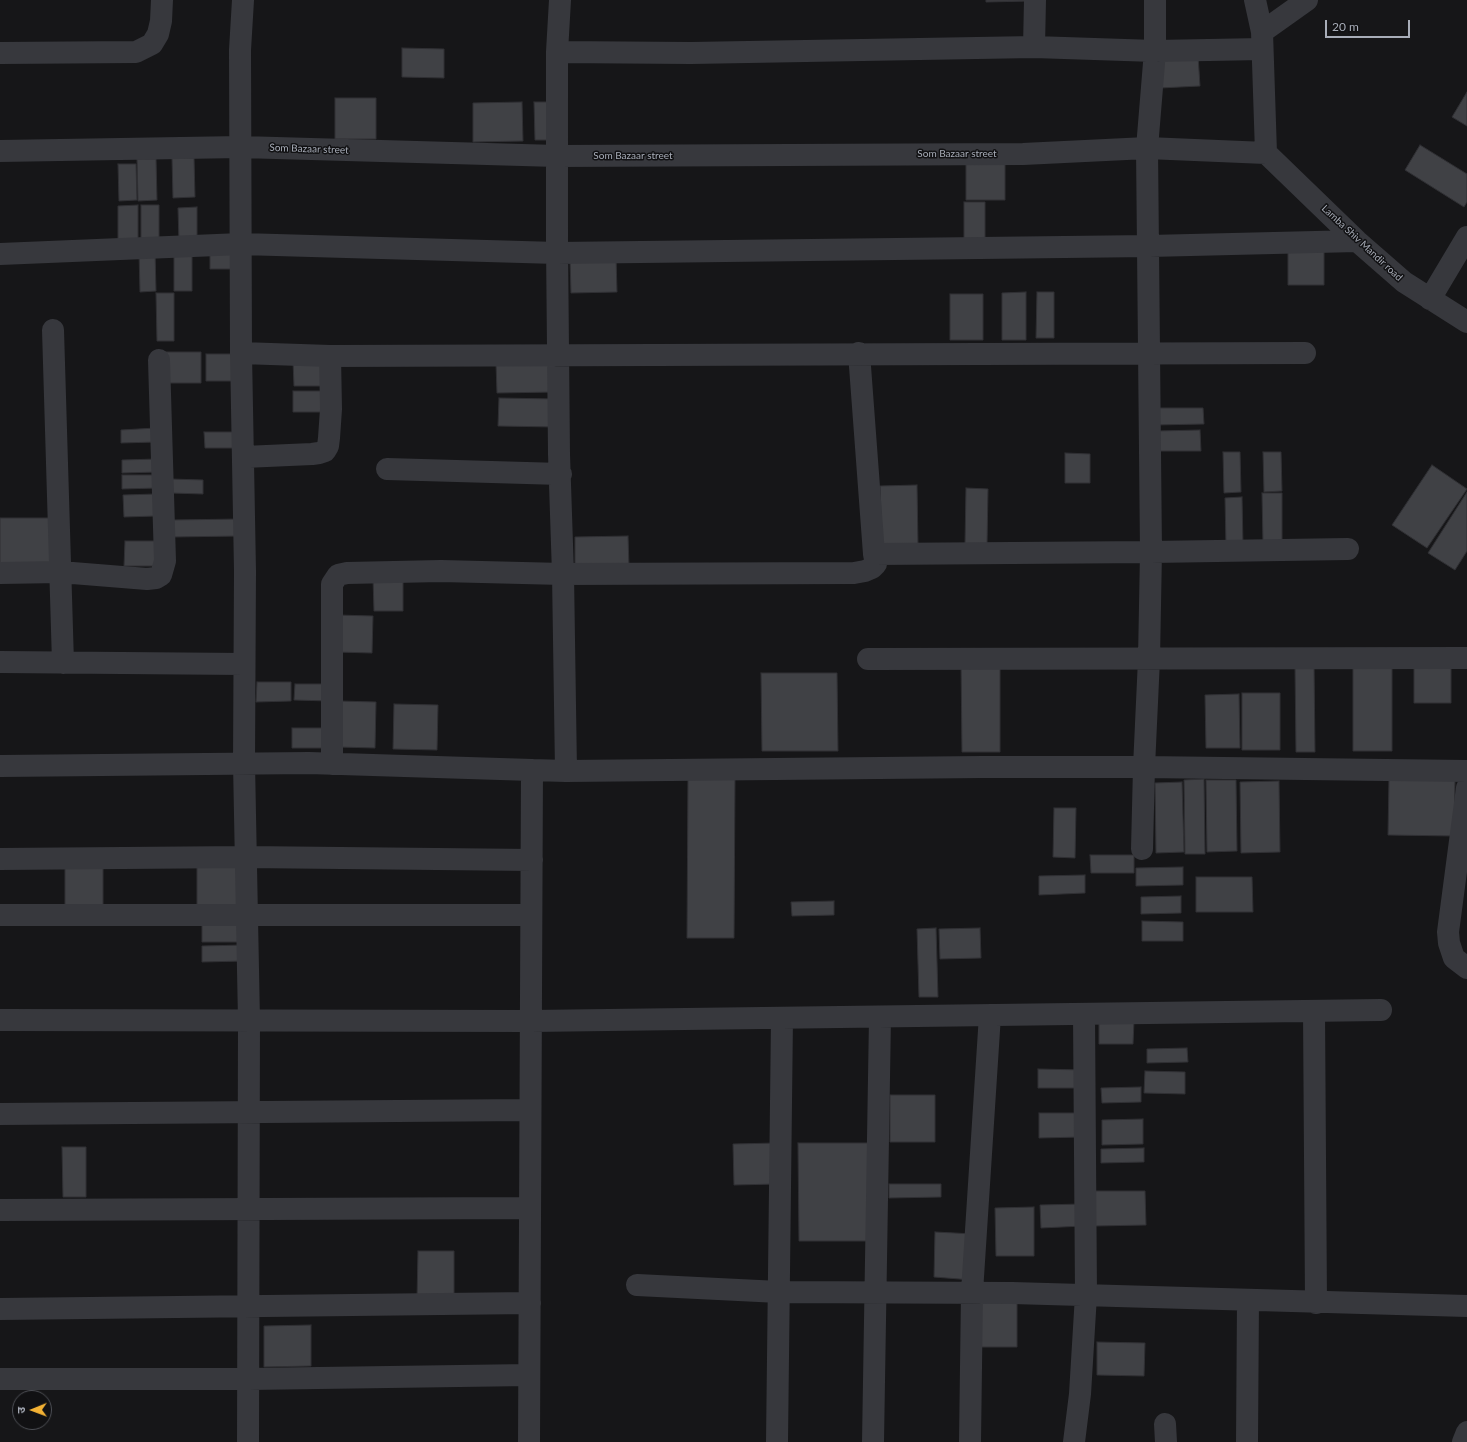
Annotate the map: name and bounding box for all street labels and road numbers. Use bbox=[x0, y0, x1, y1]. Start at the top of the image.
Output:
street label: Som Bazaar street bbox=[269, 142, 349, 156]
street label: Som Bazaar street bbox=[917, 148, 997, 160]
street label: Som Bazaar street bbox=[593, 150, 673, 162]
street label: Lamba Shiv Mandir road bbox=[1319, 202, 1405, 284]

